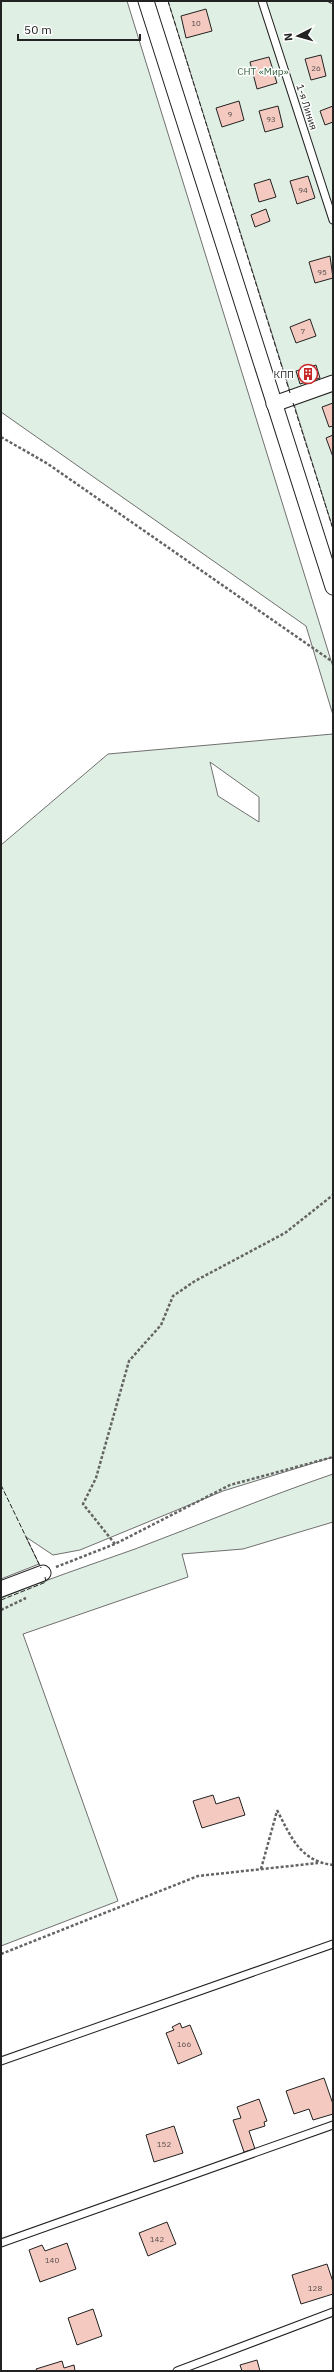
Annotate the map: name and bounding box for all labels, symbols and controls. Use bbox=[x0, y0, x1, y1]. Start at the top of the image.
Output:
scale bar bbox=[18, 16, 140, 42]
north arrow bbox=[278, 16, 318, 56]
house number: 10 bbox=[191, 18, 201, 28]
text: 50 m bbox=[24, 22, 52, 37]
text: N bbox=[281, 32, 295, 42]
house number: 26 bbox=[311, 63, 321, 73]
park label: СНТ «Мир» bbox=[237, 65, 289, 78]
street label: 1-я Линия bbox=[293, 82, 321, 132]
house number: 9 bbox=[228, 109, 233, 119]
house number: 93 bbox=[266, 114, 276, 124]
house number: 94 bbox=[298, 185, 308, 195]
house number: 95 bbox=[317, 267, 327, 277]
house number: 7 bbox=[301, 326, 306, 336]
building icon: КПП bbox=[297, 363, 319, 385]
place label: КПП bbox=[274, 368, 294, 381]
house number: 166 bbox=[177, 2039, 191, 2049]
house number: 152 bbox=[157, 2139, 171, 2149]
house number: 142 bbox=[150, 2234, 164, 2244]
house number: 140 bbox=[45, 2255, 59, 2265]
house number: 128 bbox=[308, 2283, 322, 2293]

